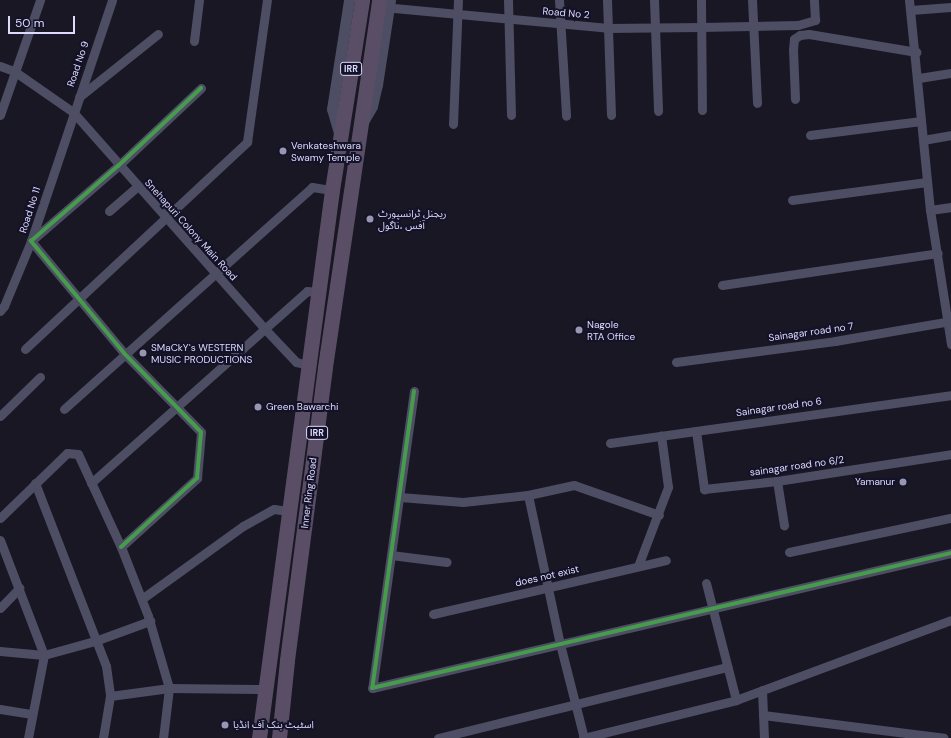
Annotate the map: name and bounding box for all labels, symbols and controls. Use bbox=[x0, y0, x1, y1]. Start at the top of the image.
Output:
street label: Road No 2 bbox=[542, 5, 590, 21]
scale bar bbox=[10, 8, 77, 34]
text: 50 m bbox=[15, 15, 44, 31]
street label: Road No 9 bbox=[65, 39, 91, 89]
road number: IRR bbox=[340, 62, 362, 76]
place label: Venkateshwara Swamy Temple bbox=[291, 139, 361, 162]
marker: Venkateshwara Swamy Temple bbox=[278, 146, 288, 156]
street label: Snehapuri Colony Main Road bbox=[142, 177, 240, 283]
street label: Road No 11 bbox=[17, 185, 43, 235]
place label: ریجنل ٹرانسپورٹ آفس ،ناگول bbox=[378, 207, 446, 230]
marker: ریجنل ٹرانسپورٹ آفس ،ناگول bbox=[365, 214, 375, 224]
place label: Nagole RTA Office bbox=[587, 318, 635, 342]
street label: Sainagar road no 7 bbox=[768, 320, 854, 344]
marker: Nagole RTA Office bbox=[574, 325, 584, 335]
place label: SMaCkY's WESTERN MUSIC PRODUCTIONS bbox=[151, 341, 252, 364]
marker: SMaCkY's WESTERN MUSIC PRODUCTIONS bbox=[138, 348, 148, 358]
street label: Sainagar road no 6 bbox=[735, 395, 823, 419]
place label: Green Bawarchi bbox=[266, 401, 338, 413]
marker: Green Bawarchi bbox=[253, 402, 263, 412]
road number: IRR bbox=[306, 426, 328, 440]
street label: sainagar road no 6/2 bbox=[749, 453, 845, 479]
street label: Inner Ring Road bbox=[299, 457, 319, 529]
place label: Yamanur bbox=[855, 476, 895, 488]
marker: Yamanur bbox=[898, 477, 908, 487]
street label: does not exist bbox=[514, 563, 580, 589]
place label: اسٹیٹ بنک آف انڈیا bbox=[233, 719, 314, 731]
marker: اسٹیٹ بنک آف انڈیا bbox=[220, 720, 230, 730]

